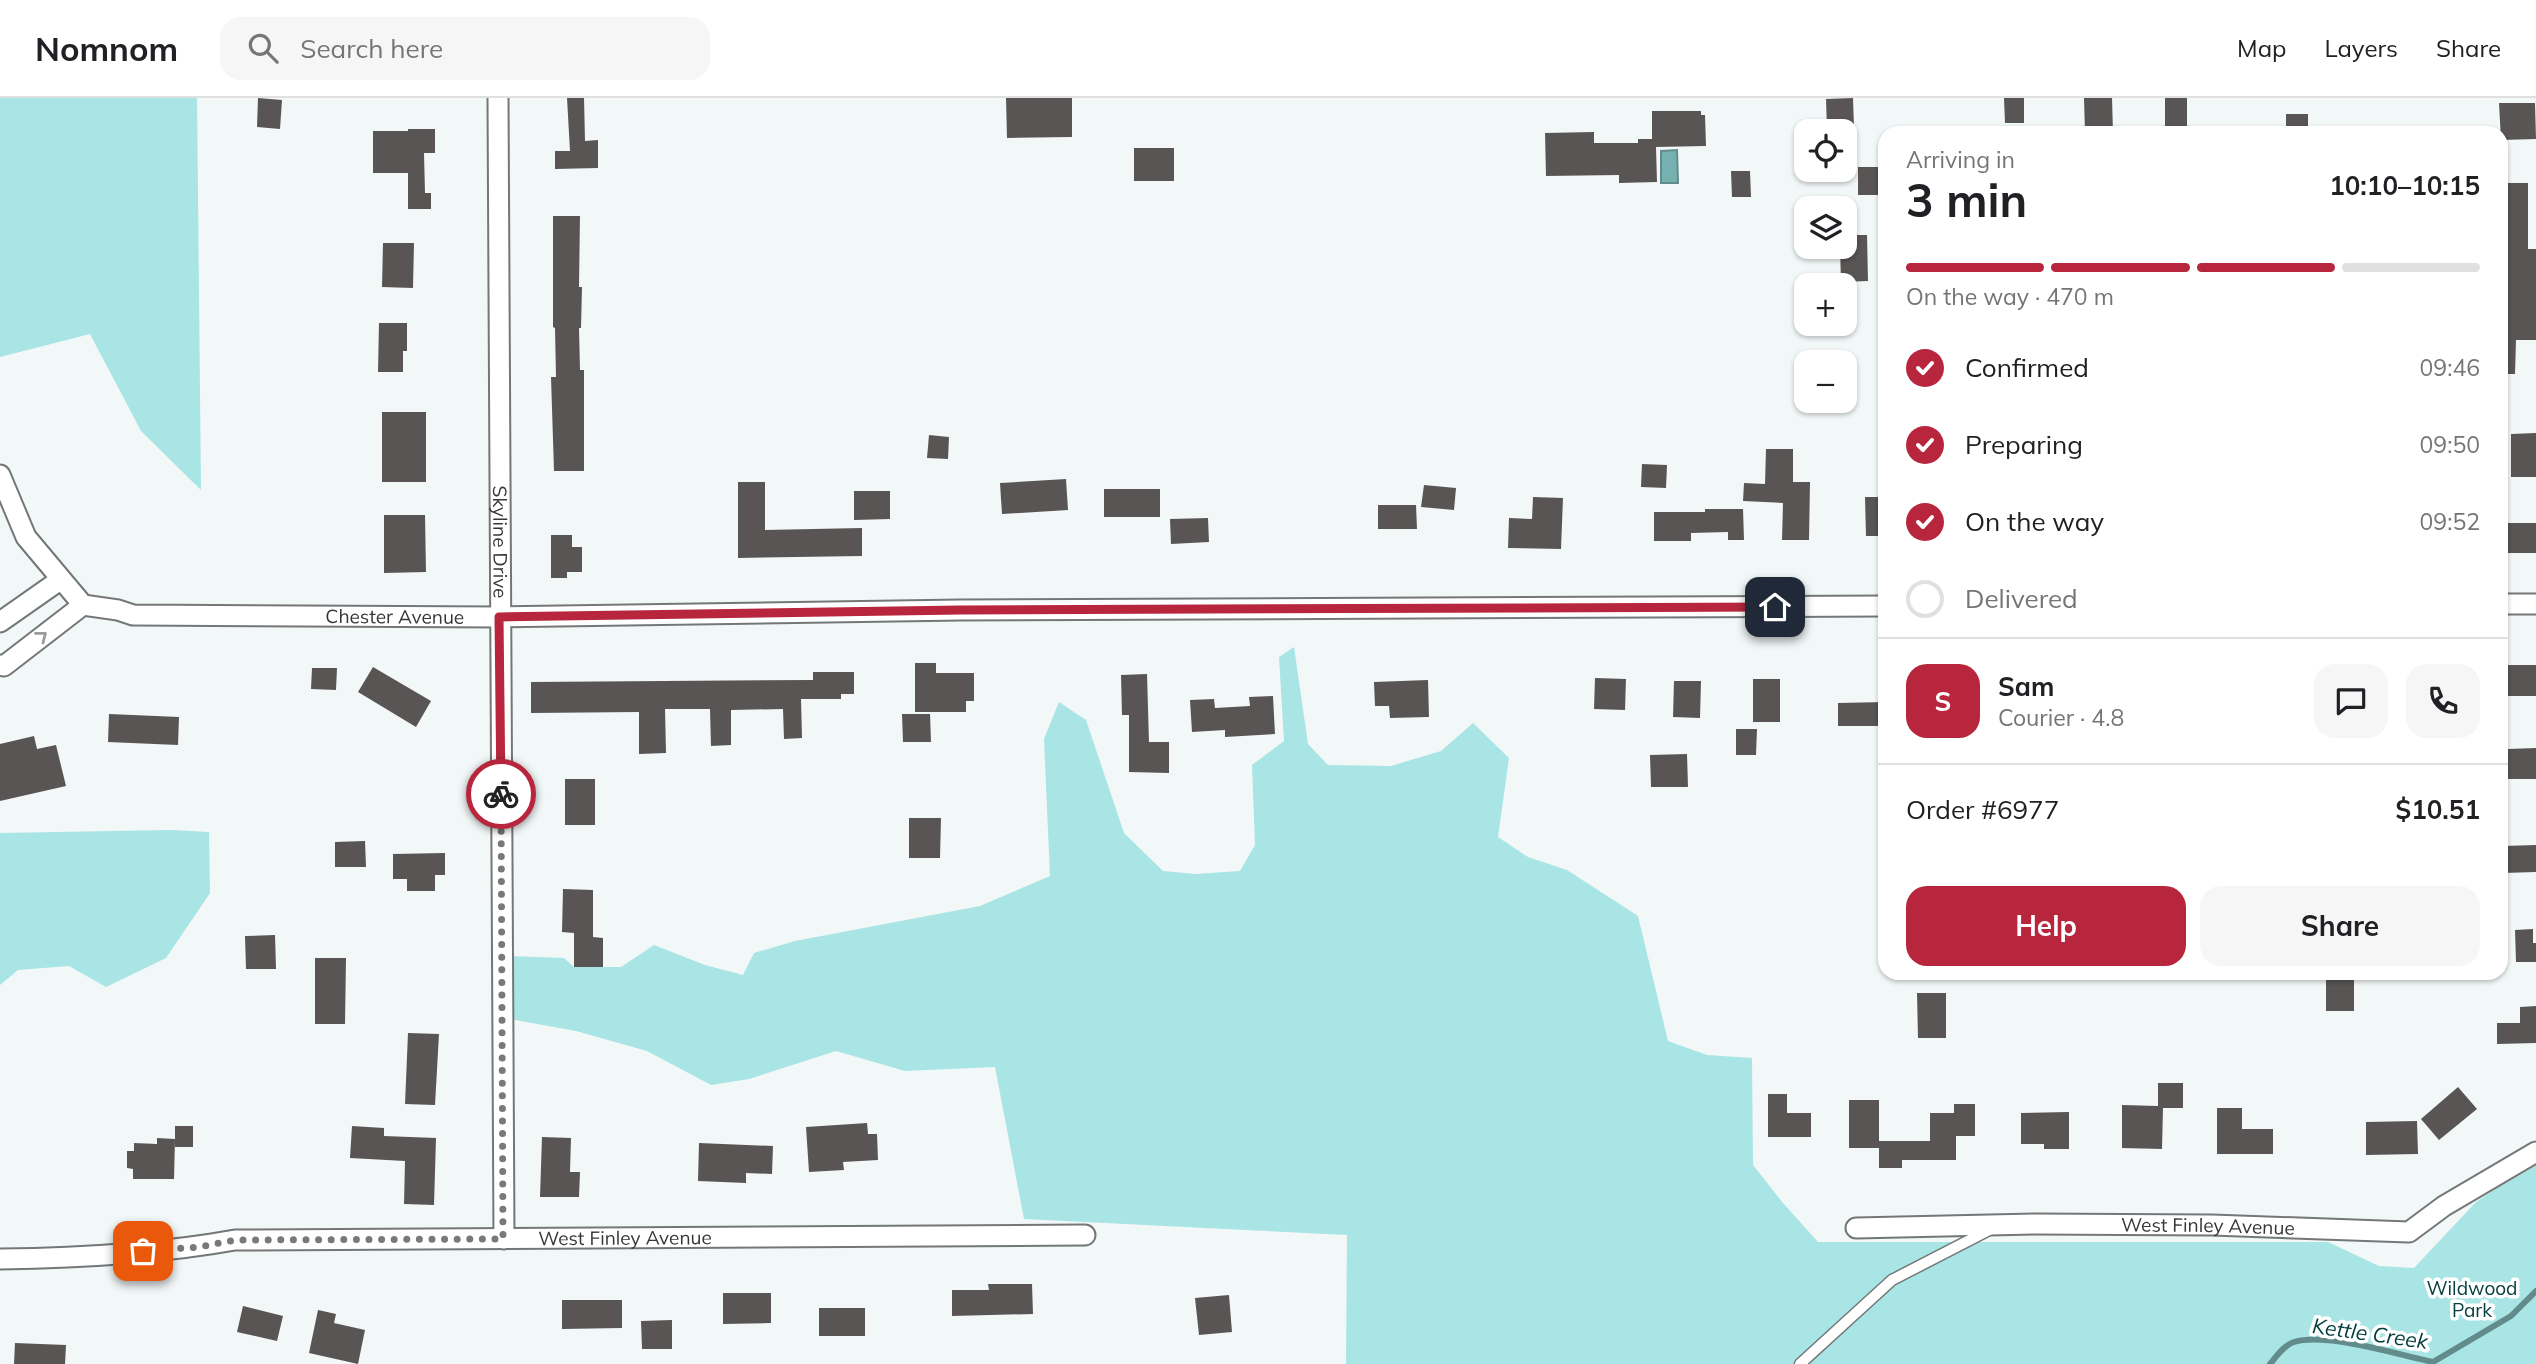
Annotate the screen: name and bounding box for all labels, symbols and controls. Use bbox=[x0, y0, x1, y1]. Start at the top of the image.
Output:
search box bbox=[220, 17, 710, 80]
text: Nomnom bbox=[35, 28, 178, 69]
icon: search bbox=[244, 29, 282, 67]
text: Search here bbox=[300, 32, 443, 65]
text: Map bbox=[2237, 33, 2286, 63]
text: Layers bbox=[2324, 33, 2398, 63]
text: Share bbox=[2436, 33, 2501, 63]
map controls bbox=[1794, 119, 1857, 413]
button: locate bbox=[1794, 119, 1857, 182]
text: Arriving in bbox=[1906, 145, 2015, 174]
text: 10:10–10:15 bbox=[2329, 169, 2480, 202]
text: 3 min bbox=[1906, 171, 2027, 229]
button: layers bbox=[1794, 196, 1857, 259]
button: + bbox=[1794, 273, 1857, 336]
text: On the way · 470 m bbox=[1906, 282, 2114, 311]
icon: check bbox=[1906, 349, 1944, 387]
button: − bbox=[1794, 350, 1857, 413]
text: Confirmed bbox=[1965, 351, 2089, 384]
text: 09:46 bbox=[2420, 353, 2480, 382]
icon: check bbox=[1906, 426, 1944, 464]
text: Preparing bbox=[1965, 428, 2083, 461]
text: 09:50 bbox=[2420, 430, 2480, 459]
street label: Skyline Drive bbox=[488, 485, 513, 598]
icon: check bbox=[1906, 503, 1944, 541]
text: On the way bbox=[1965, 505, 2104, 538]
text: 09:52 bbox=[2420, 507, 2480, 536]
pin bbox=[1745, 577, 1805, 637]
text: Delivered bbox=[1965, 582, 2078, 615]
icon: home bbox=[1756, 588, 1794, 626]
street label: Chester Avenue bbox=[325, 604, 464, 629]
one-way arrow bbox=[34, 632, 47, 645]
button: chat bbox=[2314, 664, 2388, 738]
button: phone bbox=[2406, 664, 2480, 738]
text: Sam bbox=[1998, 670, 2054, 703]
text: S bbox=[1935, 685, 1951, 718]
text: Courier · 4.8 bbox=[1998, 703, 2124, 732]
courier bbox=[466, 759, 536, 829]
icon: bike bbox=[482, 775, 520, 813]
text: Order #6977 bbox=[1906, 793, 2059, 826]
text: $10.51 bbox=[2396, 793, 2480, 826]
button: Help bbox=[1906, 886, 2186, 966]
button: Share bbox=[2200, 886, 2480, 966]
street label: West Finley Avenue bbox=[2121, 1212, 2295, 1240]
pin bbox=[113, 1221, 173, 1281]
street label: West Finley Avenue bbox=[538, 1225, 712, 1250]
icon: bag bbox=[124, 1232, 162, 1270]
park label: Wildwood Park bbox=[2426, 1276, 2518, 1322]
water label: Kettle Creek bbox=[2311, 1312, 2431, 1354]

